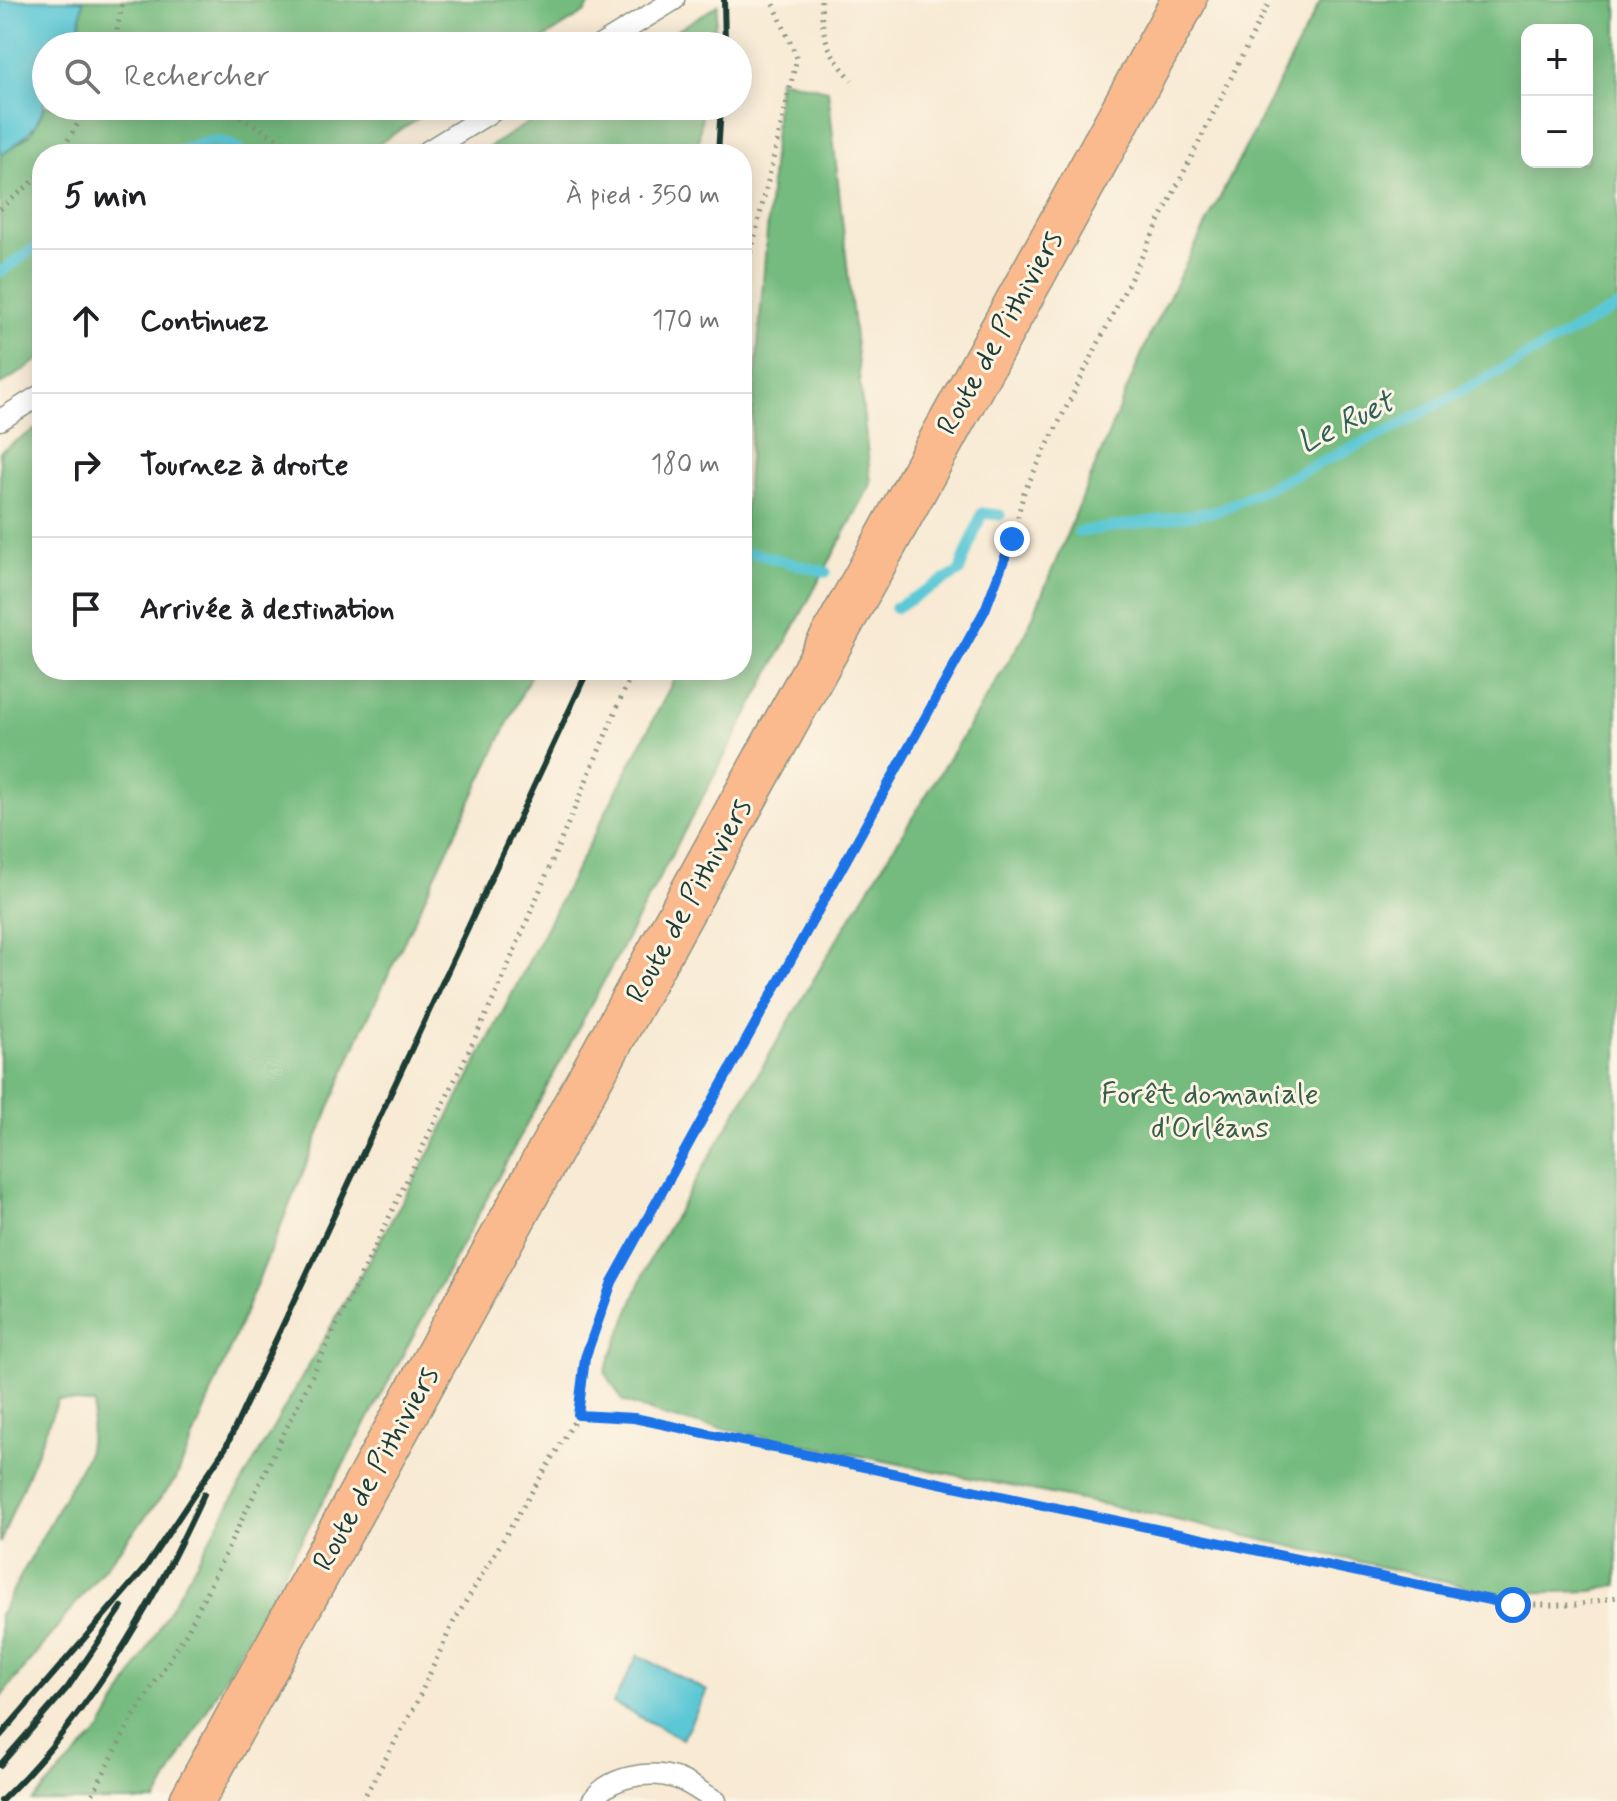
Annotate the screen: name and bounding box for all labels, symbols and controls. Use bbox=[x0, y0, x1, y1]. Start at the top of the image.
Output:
map controls bbox=[1521, 24, 1593, 168]
button: + bbox=[1521, 24, 1593, 96]
search box bbox=[32, 32, 752, 120]
icon: search bbox=[60, 54, 104, 98]
text: Rechercher bbox=[124, 57, 270, 96]
button: − bbox=[1521, 96, 1593, 168]
text: 5 min bbox=[64, 174, 147, 219]
text: À pied · 350 m bbox=[566, 179, 720, 213]
street label: Route de Pithiviers bbox=[928, 223, 1073, 442]
icon: ahead bbox=[64, 299, 108, 343]
text: Continuez bbox=[140, 302, 269, 341]
text: 170 m bbox=[652, 304, 720, 338]
water label: Le Ruet bbox=[1291, 380, 1404, 464]
icon: right bbox=[64, 443, 108, 487]
text: Tournez à droite bbox=[140, 446, 349, 485]
text: 180 m bbox=[651, 448, 720, 482]
route end bbox=[994, 521, 1030, 557]
icon: arrive bbox=[64, 587, 108, 631]
text: Arrivée à destination bbox=[140, 590, 395, 629]
street label: Route de Pithiviers bbox=[617, 791, 762, 1010]
park label: Forêt domaniale d'Orléans bbox=[1101, 1075, 1319, 1148]
street label: Route de Pithiviers bbox=[304, 1359, 449, 1578]
route start bbox=[1495, 1587, 1531, 1623]

